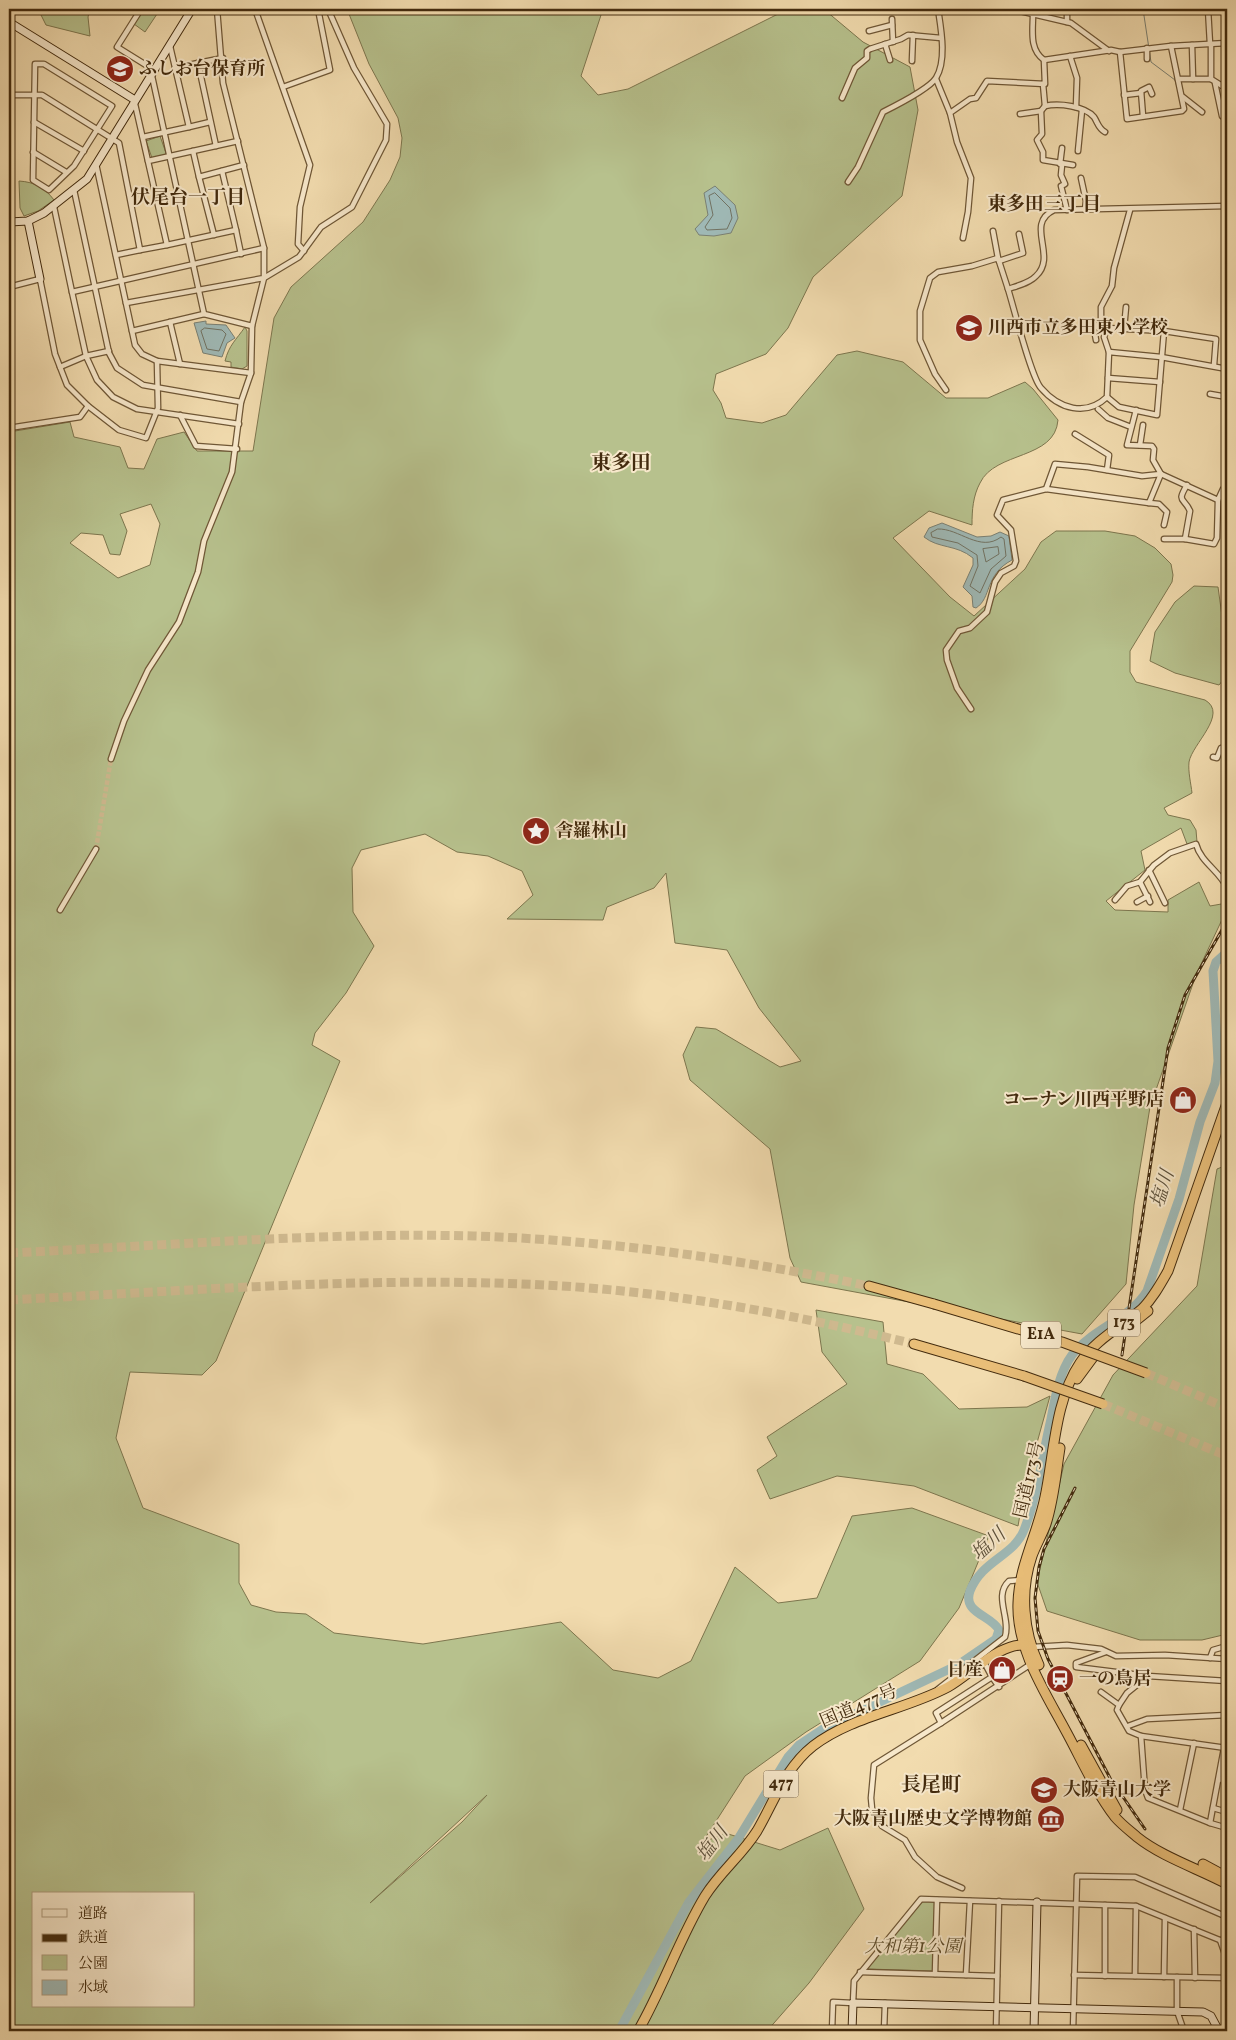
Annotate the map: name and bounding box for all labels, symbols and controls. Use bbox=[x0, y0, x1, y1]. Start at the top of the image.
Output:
school or university icon: ふしお台保育所 bbox=[105, 54, 135, 84]
place label: ふしお台保育所 bbox=[139, 57, 265, 82]
district label: 伏尾台一丁目 bbox=[131, 185, 245, 211]
district label: 東多田三丁目 bbox=[987, 192, 1101, 218]
school or university icon: 川西市立多田東小学校 bbox=[954, 313, 984, 343]
place label: 川西市立多田東小学校 bbox=[988, 316, 1168, 341]
district label: 東多田 bbox=[591, 450, 651, 478]
place icon: 舎羅林山 bbox=[521, 816, 551, 846]
place label: 舎羅林山 bbox=[555, 819, 627, 844]
shop icon: コーナン川西平野店 bbox=[1168, 1085, 1198, 1115]
place label: コーナン川西平野店 bbox=[1003, 1088, 1164, 1113]
water label: 塩川 bbox=[1145, 1165, 1182, 1211]
road number: 173 bbox=[1108, 1310, 1140, 1336]
road number: E1A bbox=[1021, 1322, 1061, 1348]
street label: 国道173号 bbox=[1009, 1439, 1051, 1521]
water label: 塩川 bbox=[966, 1521, 1013, 1567]
shop icon: 日産 bbox=[987, 1655, 1017, 1685]
place label: 日産 bbox=[947, 1658, 983, 1683]
station icon: 一の鳥居 bbox=[1045, 1664, 1075, 1694]
place label: 一の鳥居 bbox=[1079, 1667, 1151, 1692]
street label: 国道477号 bbox=[816, 1679, 902, 1735]
road number: 477 bbox=[764, 1770, 798, 1798]
district label: 長尾町 bbox=[901, 1772, 962, 1800]
school or university icon: 大阪青山大学 bbox=[1029, 1775, 1059, 1805]
place label: 大阪青山大学 bbox=[1063, 1778, 1171, 1803]
museum icon: 大阪青山歴史文学博物館 bbox=[1036, 1804, 1066, 1834]
place label: 大阪青山歴史文学博物館 bbox=[834, 1807, 1032, 1832]
water label: 塩川 bbox=[691, 1819, 736, 1867]
legend bbox=[32, 1892, 195, 2008]
text: 道路 bbox=[78, 1904, 108, 1925]
text: 鉄道 bbox=[78, 1928, 108, 1949]
park label: 大和第1公園 bbox=[865, 1935, 964, 1960]
text: 公園 bbox=[78, 1954, 108, 1975]
text: 水域 bbox=[78, 1978, 108, 1999]

